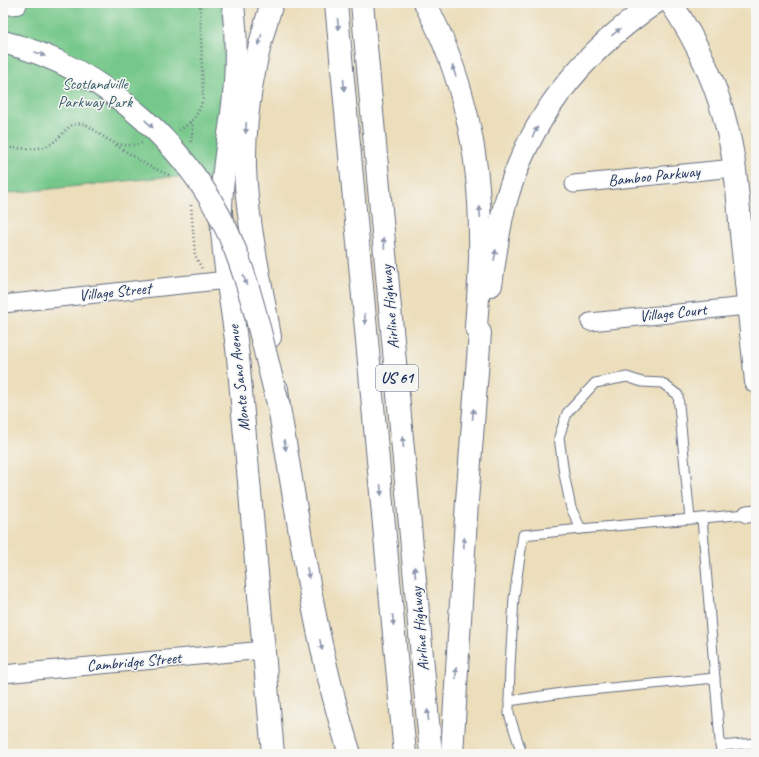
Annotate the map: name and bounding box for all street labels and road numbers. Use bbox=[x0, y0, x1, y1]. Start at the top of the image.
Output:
street label: Bamboo Parkway bbox=[607, 161, 702, 191]
street label: Airline Highway bbox=[376, 263, 404, 350]
street label: Village Street bbox=[78, 278, 155, 306]
street label: Village Court bbox=[638, 299, 709, 326]
street label: Monte Sano Avenue bbox=[223, 322, 255, 432]
road number: US 61 bbox=[376, 365, 418, 391]
street label: Airline Highway bbox=[406, 585, 434, 672]
street label: Cambridge Street bbox=[86, 648, 184, 676]

